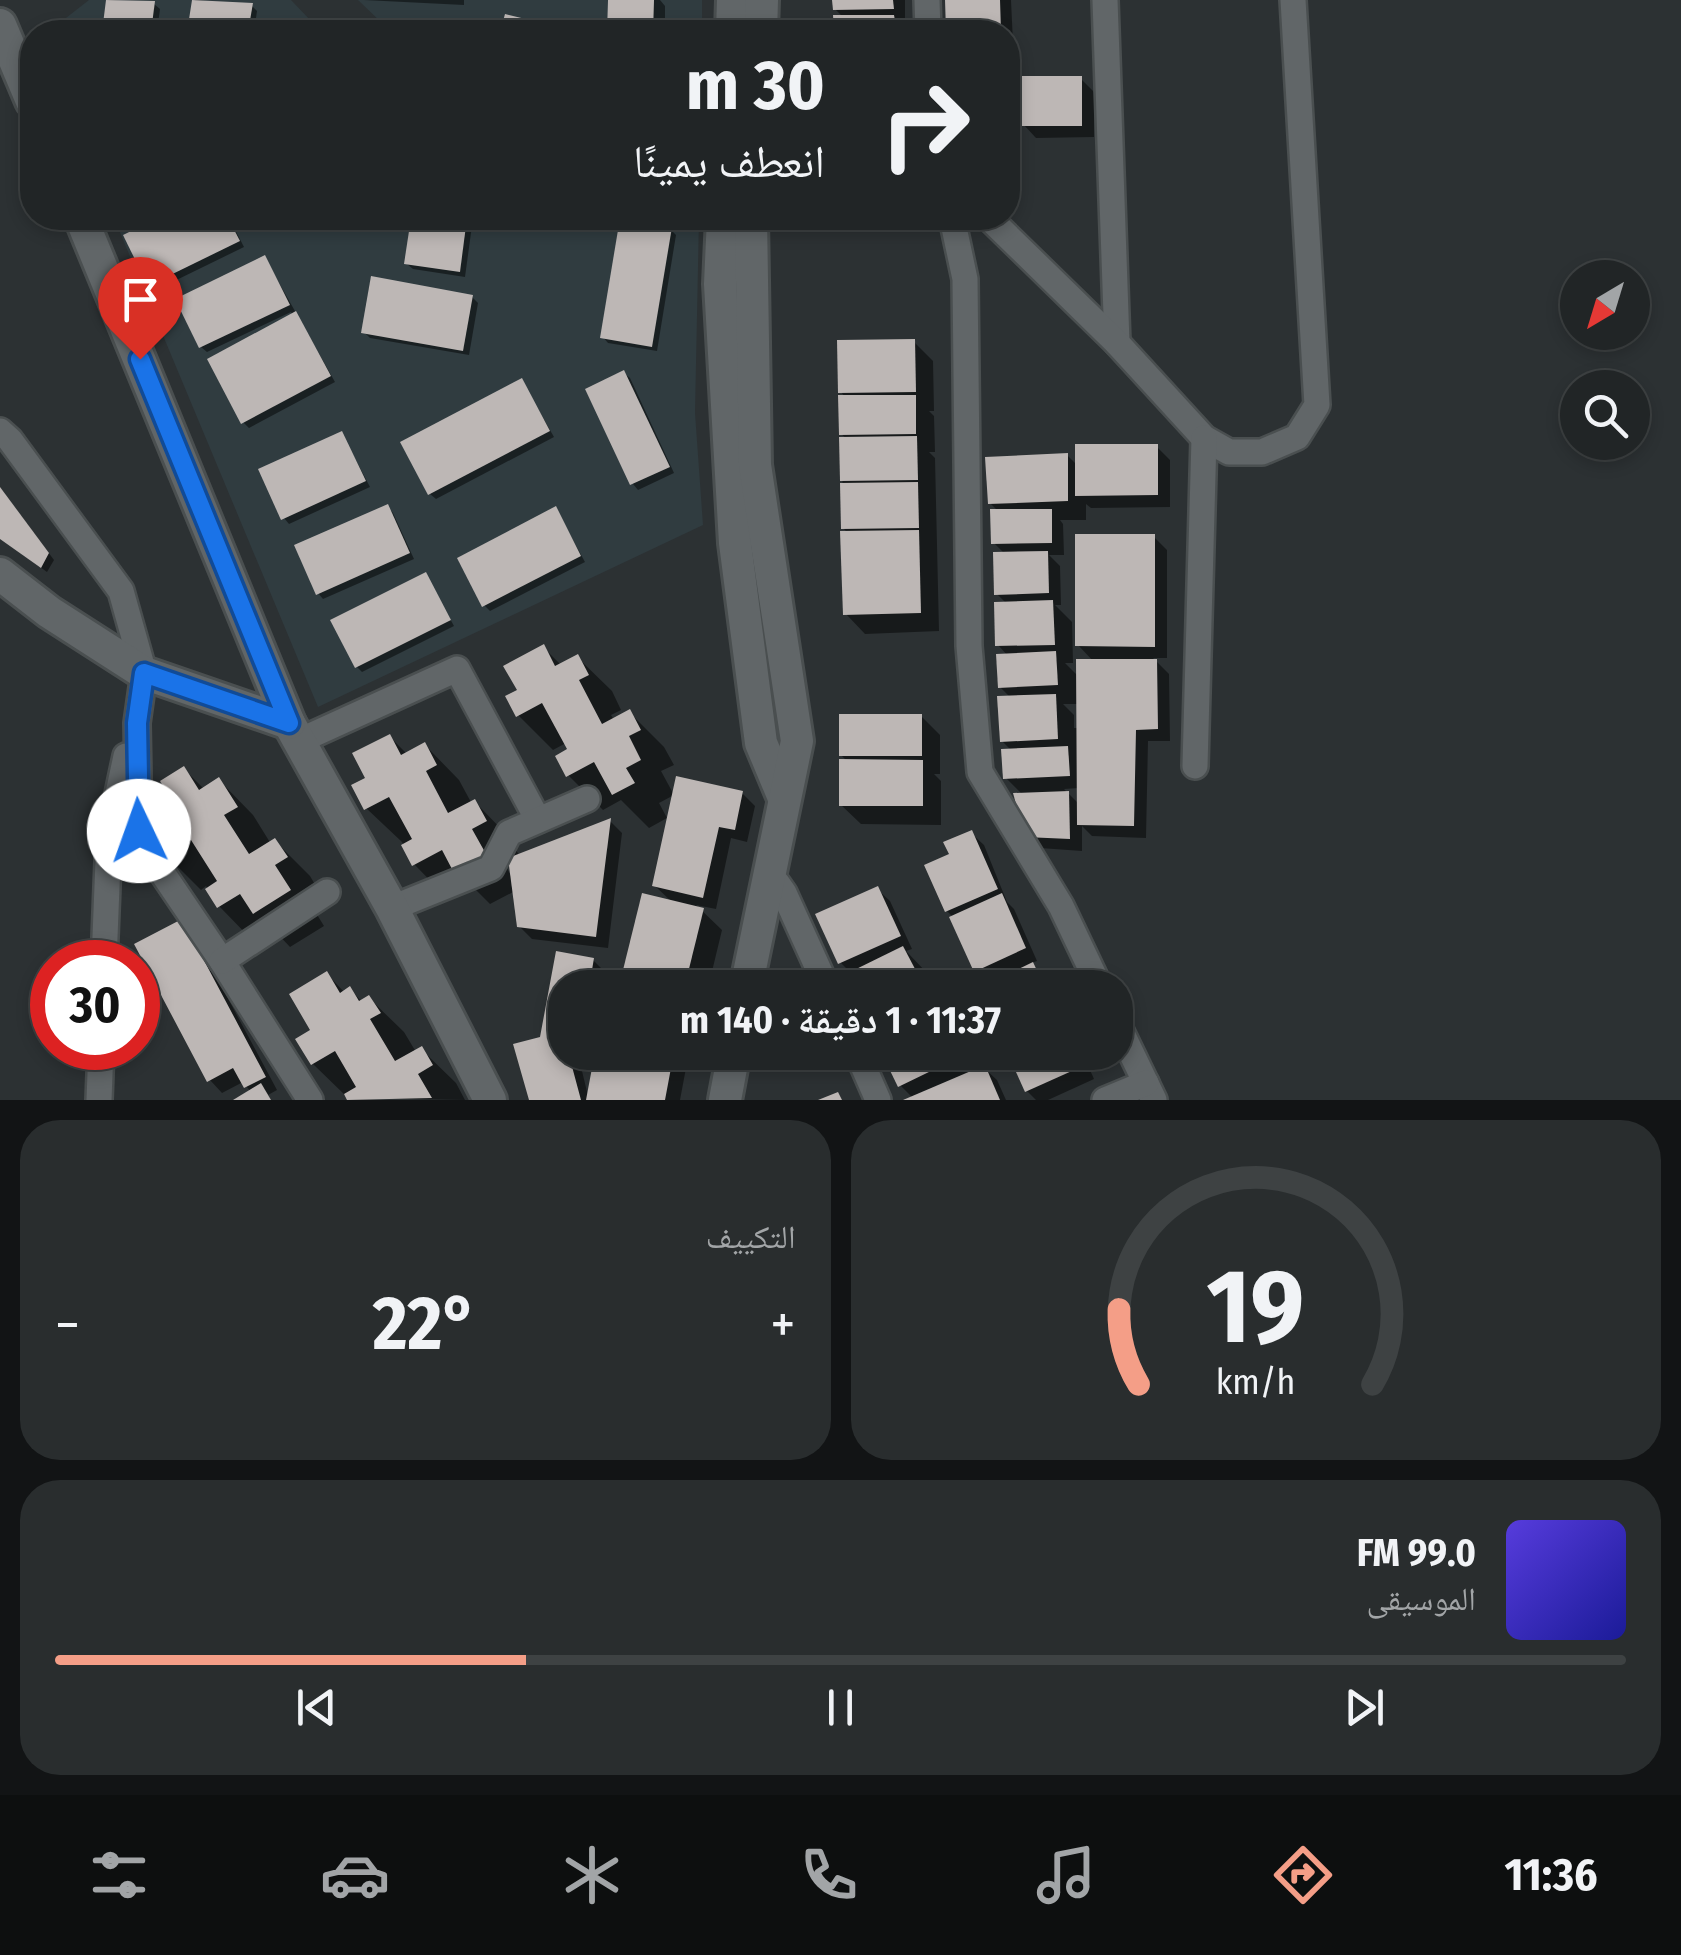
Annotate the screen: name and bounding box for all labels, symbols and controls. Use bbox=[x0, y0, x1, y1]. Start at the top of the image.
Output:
text: 30 m bbox=[686, 44, 825, 128]
icon: right bbox=[860, 60, 990, 190]
text: انعطف يمينًا bbox=[633, 135, 825, 189]
pin bbox=[98, 257, 183, 360]
north arrow bbox=[1560, 260, 1650, 350]
map controls bbox=[1560, 260, 1650, 460]
icon: arrive bbox=[113, 272, 168, 327]
button: search bbox=[1560, 370, 1650, 460]
position arrow bbox=[87, 779, 191, 883]
speed limit sign: 30 bbox=[30, 940, 160, 1070]
text: 11:37 · 1 دقيقة · 140 m bbox=[680, 997, 1001, 1043]
text: التكييف bbox=[706, 1218, 796, 1256]
text: 19 bbox=[1207, 1245, 1305, 1370]
text: 22° bbox=[373, 1279, 477, 1369]
text: − bbox=[55, 1292, 80, 1358]
text: + bbox=[770, 1292, 796, 1358]
text: km/h bbox=[1216, 1361, 1296, 1403]
text: 99.0 FM bbox=[1357, 1530, 1476, 1576]
text: الموسيقى bbox=[1366, 1580, 1476, 1618]
icon: previous bbox=[289, 1680, 344, 1735]
icon: pause bbox=[813, 1680, 868, 1735]
icon: next bbox=[1337, 1680, 1392, 1735]
icon: filters bbox=[84, 1840, 154, 1910]
icon: car bbox=[320, 1840, 390, 1910]
icon: climate bbox=[557, 1840, 627, 1910]
icon: phone bbox=[794, 1840, 864, 1910]
icon: music bbox=[1031, 1840, 1101, 1910]
icon: directions bbox=[1268, 1840, 1338, 1910]
text: 11:36 bbox=[1504, 1848, 1598, 1902]

